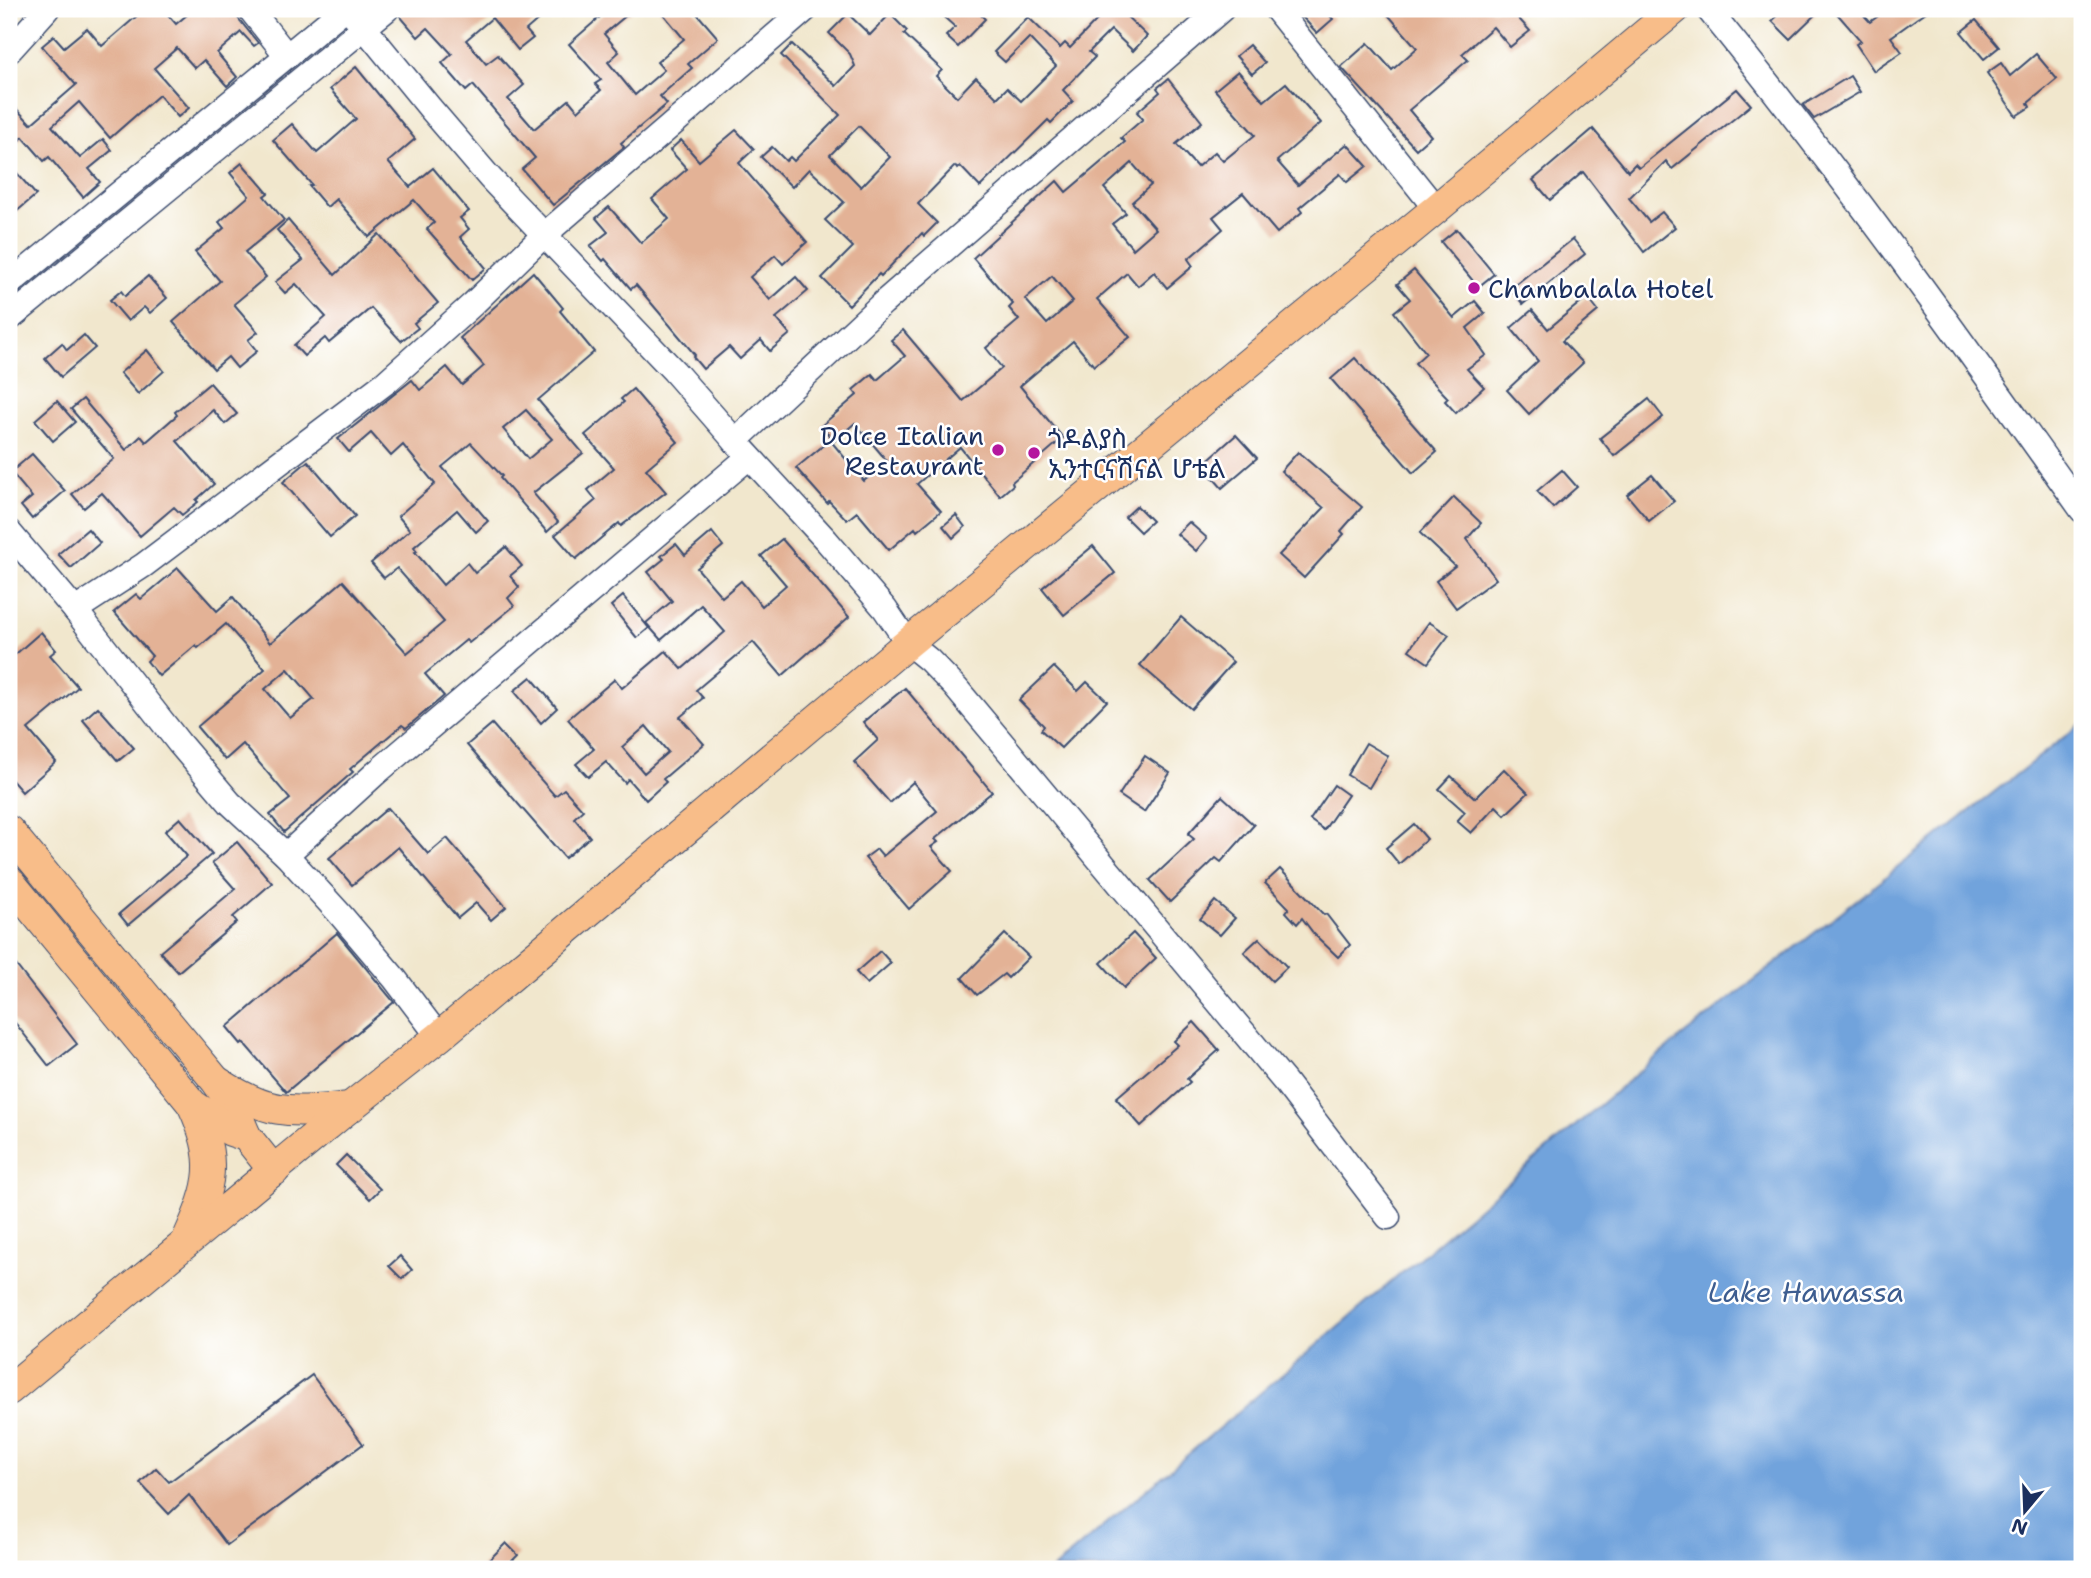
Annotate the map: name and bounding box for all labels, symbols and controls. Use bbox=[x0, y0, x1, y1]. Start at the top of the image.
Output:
place label: Chambalala Hotel bbox=[1488, 271, 1713, 306]
marker: Chambalala Hotel bbox=[1466, 280, 1482, 296]
place label: Dolce Italian Restaurant bbox=[820, 418, 984, 483]
place label: ጎዶልያስ ኢንተርናሽናል ሆቴል bbox=[1048, 421, 1226, 486]
marker: Dolce Italian Restaurant bbox=[990, 442, 1006, 458]
marker: ጎዶልያስ ኢንተርናሽናል ሆቴል bbox=[1026, 445, 1042, 461]
water label: Lake Hawassa bbox=[1708, 1273, 1904, 1311]
north arrow bbox=[1990, 1476, 2060, 1546]
text: N bbox=[2008, 1512, 2031, 1541]

